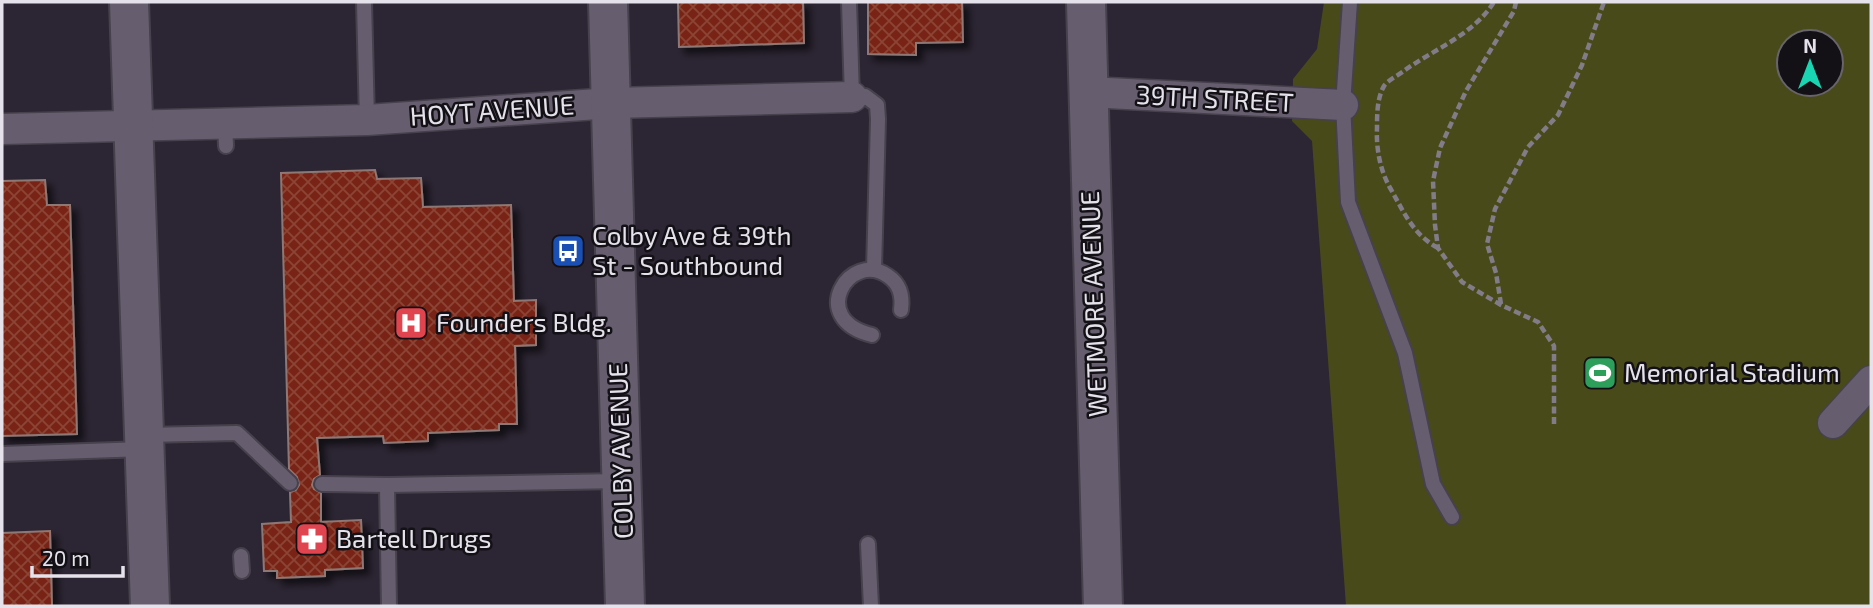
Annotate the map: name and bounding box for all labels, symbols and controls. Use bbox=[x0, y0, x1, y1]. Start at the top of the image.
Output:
north arrow bbox=[1775, 28, 1845, 98]
text: N bbox=[1803, 34, 1817, 57]
street label: 39TH STREET bbox=[1136, 78, 1295, 117]
street label: HOYT AVENUE bbox=[409, 88, 575, 131]
street label: WETMORE AVENUE bbox=[1073, 190, 1112, 418]
place label: Colby Ave & 39th St - Southbound bbox=[592, 219, 792, 280]
bus stop icon: Colby Ave & 39th St - Southbound bbox=[549, 232, 587, 270]
hospital icon: Founders Bldg. bbox=[392, 304, 430, 342]
place label: Founders Bldg. bbox=[436, 306, 612, 337]
sports icon: Memorial Stadium bbox=[1581, 354, 1619, 392]
place label: Memorial Stadium bbox=[1624, 356, 1840, 387]
street label: COLBY AVENUE bbox=[601, 362, 638, 540]
pharmacy icon: Bartell Drugs bbox=[293, 520, 331, 558]
place label: Bartell Drugs bbox=[336, 522, 492, 553]
scale bar bbox=[32, 534, 122, 578]
text: 20 m bbox=[42, 545, 90, 570]

